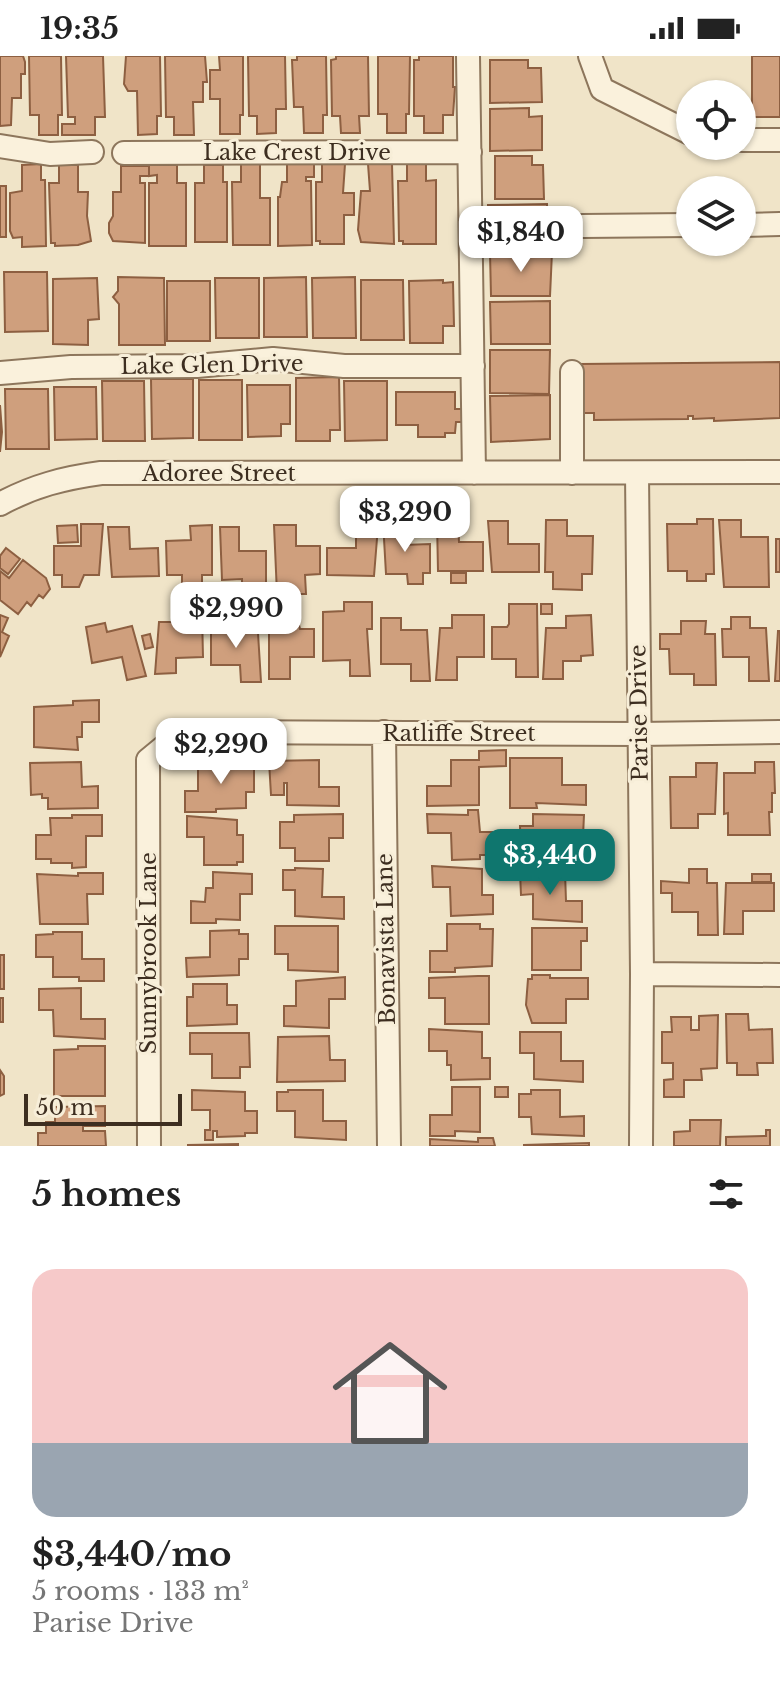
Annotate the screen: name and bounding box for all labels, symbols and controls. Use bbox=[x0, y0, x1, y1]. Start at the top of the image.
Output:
text: 19:35 bbox=[40, 10, 119, 47]
map controls bbox=[676, 80, 756, 256]
button: locate bbox=[676, 80, 756, 160]
street label: Lake Crest Drive bbox=[203, 139, 391, 166]
button: layers bbox=[676, 176, 756, 256]
pin: $1,840 bbox=[456, 206, 586, 274]
text: $1,840 bbox=[477, 216, 565, 248]
street label: Lake Glen Drive bbox=[120, 350, 304, 380]
street label: Adoree Street bbox=[141, 460, 297, 487]
pin: $3,290 bbox=[340, 486, 470, 554]
text: $3,290 bbox=[358, 496, 452, 528]
pin: $2,990 bbox=[171, 582, 301, 650]
text: $2,990 bbox=[188, 592, 284, 624]
street label: Parise Drive bbox=[624, 644, 654, 782]
pin: $2,290 bbox=[156, 718, 286, 786]
street label: Ratliffe Street bbox=[382, 720, 536, 747]
text: $2,290 bbox=[174, 728, 268, 760]
pin: $3,440 bbox=[485, 829, 615, 897]
text: $3,440 bbox=[503, 839, 597, 871]
street label: Sunnybrook Lane bbox=[135, 852, 162, 1054]
street label: Bonavista Lane bbox=[371, 853, 401, 1025]
scale bar bbox=[24, 1090, 182, 1126]
text: 50 m bbox=[36, 1094, 94, 1121]
icon: filters bbox=[704, 1172, 748, 1216]
text: 5 homes bbox=[32, 1173, 181, 1215]
icon: home bbox=[318, 1321, 462, 1465]
text: $3,440/mo bbox=[32, 1533, 232, 1575]
text: 5 rooms · 133 m² bbox=[32, 1575, 249, 1607]
text: Parise Drive bbox=[32, 1607, 194, 1639]

